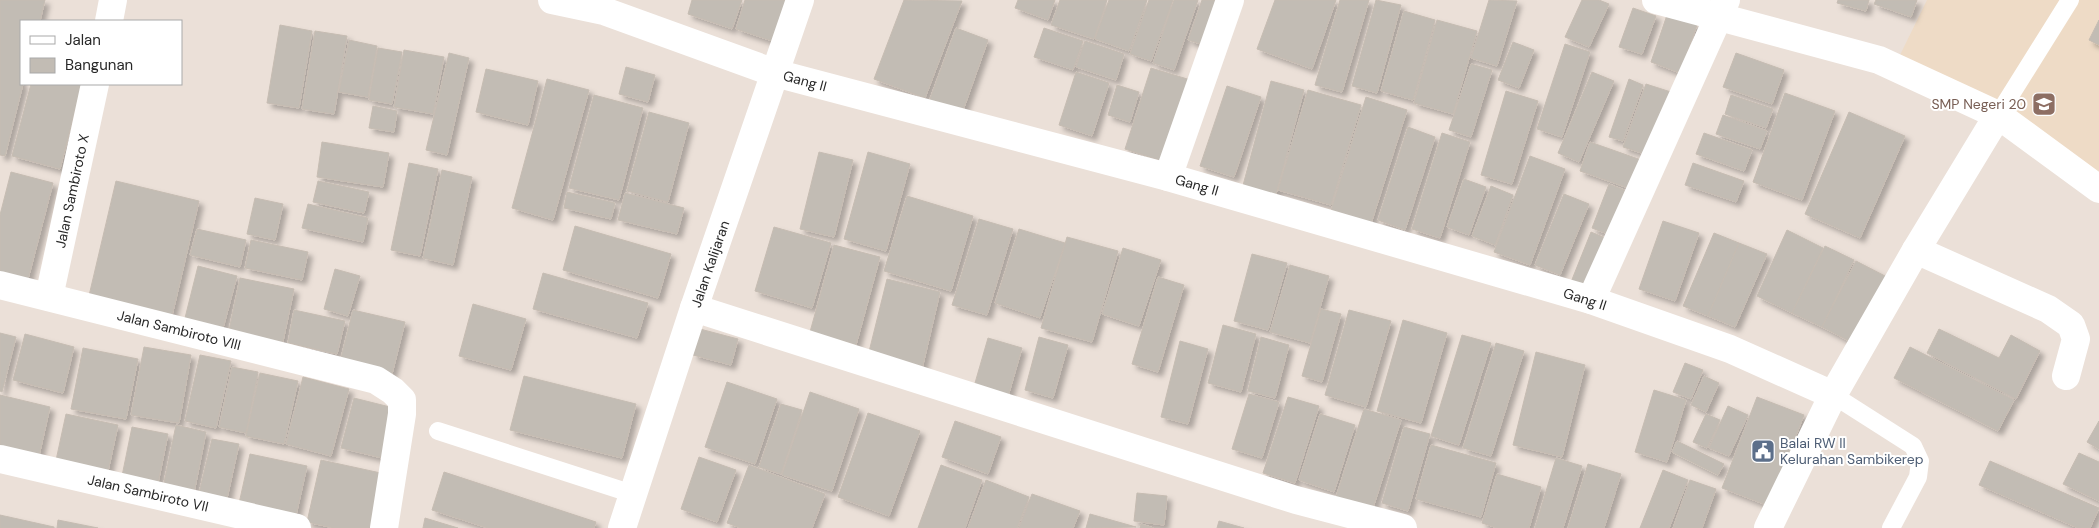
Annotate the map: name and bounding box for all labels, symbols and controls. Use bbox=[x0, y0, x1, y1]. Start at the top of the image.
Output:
legend bbox=[20, 20, 182, 85]
text: Jalan bbox=[65, 30, 101, 50]
text: Bangunan bbox=[65, 55, 133, 75]
street label: Gang II bbox=[781, 67, 829, 95]
school or university icon: SMP Negeri 20 bbox=[2031, 91, 2057, 117]
place label: SMP Negeri 20 bbox=[1931, 95, 2026, 113]
street label: Jalan Sambiroto X bbox=[51, 132, 93, 250]
street label: Gang II bbox=[1173, 170, 1221, 200]
street label: Jalan Kalijaran bbox=[687, 218, 733, 310]
street label: Gang II bbox=[1561, 284, 1609, 314]
street label: Jalan Sambiroto VIII bbox=[115, 306, 243, 354]
place label: Balai RW II Kelurahan Sambikerep bbox=[1780, 434, 1924, 468]
public building icon: Balai RW II Kelurahan Sambikerep bbox=[1750, 438, 1776, 464]
street label: Jalan Sambiroto VII bbox=[86, 470, 210, 516]

